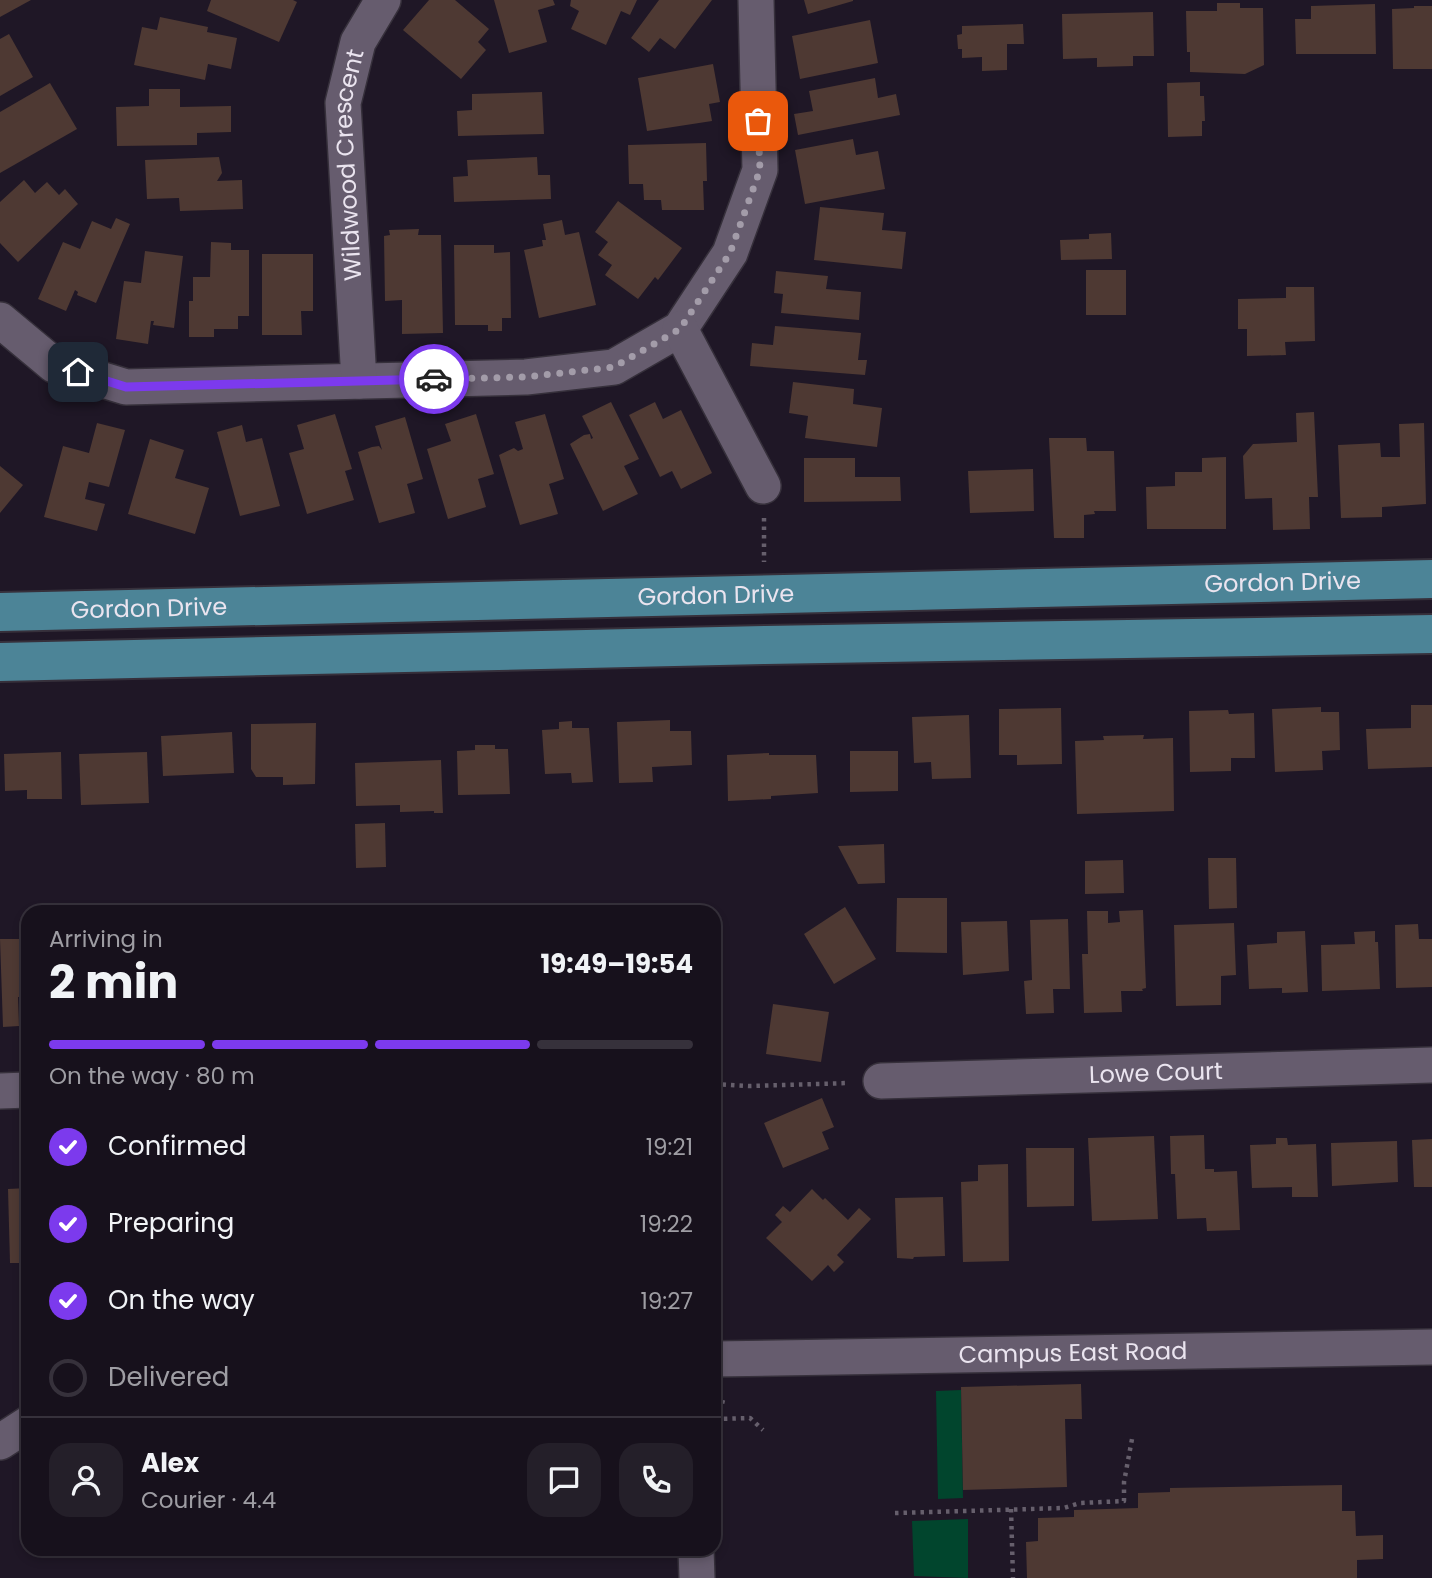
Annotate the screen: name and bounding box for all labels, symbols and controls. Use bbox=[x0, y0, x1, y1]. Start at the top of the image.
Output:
street label: Wildwood Crescent bbox=[326, 45, 372, 282]
pin bbox=[728, 91, 788, 151]
icon: bag bbox=[739, 102, 777, 140]
pin bbox=[48, 342, 108, 402]
courier bbox=[399, 344, 469, 414]
icon: home bbox=[59, 353, 97, 391]
icon: car bbox=[415, 360, 453, 398]
street label: Gordon Drive bbox=[1204, 564, 1361, 600]
street label: Gordon Drive bbox=[637, 577, 794, 613]
street label: Gordon Drive bbox=[70, 590, 228, 626]
text: Arriving in bbox=[49, 923, 163, 955]
text: 19:49–19:54 bbox=[541, 946, 693, 982]
text: 2 min bbox=[49, 950, 178, 1014]
street label: Lowe Court bbox=[1089, 1054, 1223, 1091]
text: On the way · 80 m bbox=[49, 1060, 255, 1092]
icon: check bbox=[49, 1128, 87, 1166]
text: Confirmed bbox=[108, 1128, 246, 1164]
text: 19:21 bbox=[646, 1131, 693, 1163]
icon: check bbox=[49, 1205, 87, 1243]
text: Preparing bbox=[108, 1205, 234, 1241]
text: 19:22 bbox=[640, 1208, 693, 1240]
icon: check bbox=[49, 1282, 87, 1320]
text: On the way bbox=[108, 1282, 255, 1318]
text: 19:27 bbox=[640, 1285, 693, 1317]
street label: Campus East Road bbox=[958, 1334, 1188, 1371]
text: Delivered bbox=[108, 1359, 229, 1395]
button: person bbox=[49, 1443, 123, 1517]
button: chat bbox=[527, 1443, 601, 1517]
button: phone bbox=[619, 1443, 693, 1517]
text: Alex bbox=[141, 1445, 199, 1481]
text: Courier · 4.4 bbox=[141, 1484, 276, 1516]

